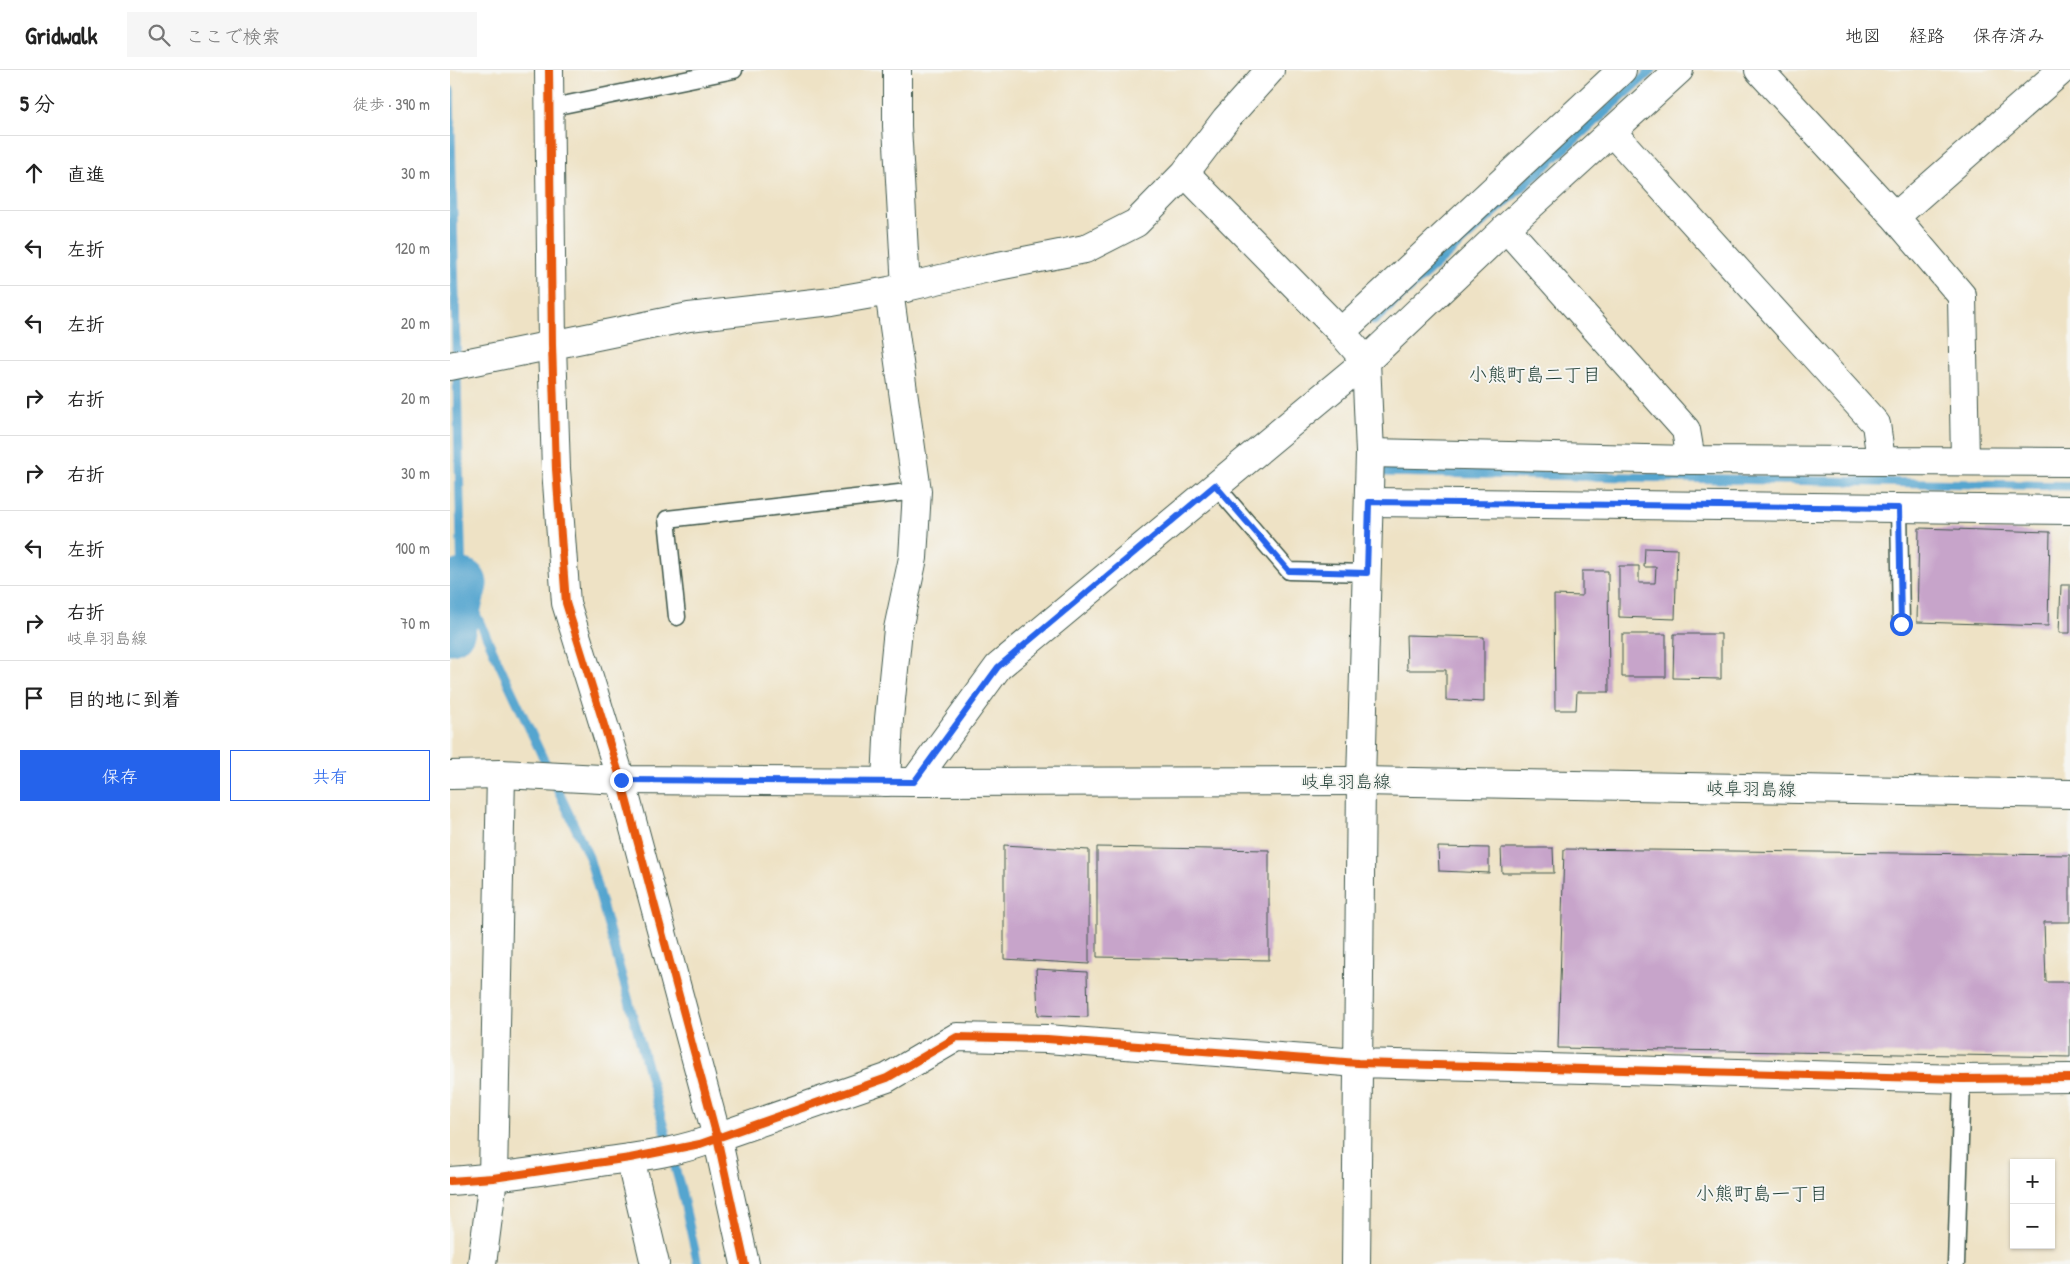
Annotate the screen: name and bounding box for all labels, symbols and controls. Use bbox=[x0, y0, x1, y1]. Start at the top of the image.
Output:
search box bbox=[127, 12, 477, 57]
text: Gridwalk bbox=[25, 19, 97, 51]
icon: search bbox=[145, 21, 173, 49]
text: ここで検索 bbox=[185, 23, 280, 49]
text: 地図 bbox=[1845, 23, 1881, 48]
text: 経路 bbox=[1909, 23, 1945, 48]
text: 保存済み bbox=[1973, 23, 2045, 48]
text: 5 分 bbox=[20, 89, 55, 118]
text: 徒歩 · 390 m bbox=[353, 93, 430, 115]
icon: ahead bbox=[20, 159, 48, 187]
text: 直進 bbox=[67, 161, 105, 187]
text: 30 m bbox=[401, 162, 430, 184]
icon: left bbox=[20, 234, 48, 262]
text: 左折 bbox=[67, 236, 105, 262]
text: 120 m bbox=[395, 237, 430, 259]
icon: left bbox=[20, 309, 48, 337]
text: 左折 bbox=[67, 311, 105, 337]
text: 20 m bbox=[401, 312, 430, 334]
district label: 小熊町島二丁目 bbox=[1468, 361, 1602, 387]
icon: right bbox=[20, 384, 48, 412]
text: 右折 bbox=[67, 386, 105, 412]
text: 20 m bbox=[401, 387, 430, 409]
icon: right bbox=[20, 459, 48, 487]
text: 右折 bbox=[67, 461, 105, 487]
text: 30 m bbox=[401, 462, 430, 484]
icon: left bbox=[20, 534, 48, 562]
text: 左折 bbox=[67, 536, 105, 562]
text: 100 m bbox=[395, 537, 430, 559]
text: 右折 bbox=[67, 599, 105, 625]
icon: right bbox=[20, 609, 48, 637]
text: 70 m bbox=[400, 612, 430, 634]
route start bbox=[1890, 613, 1913, 636]
text: 岐阜羽島線 bbox=[67, 627, 147, 649]
icon: arrive bbox=[20, 684, 48, 712]
text: 目的地に到着 bbox=[67, 686, 181, 712]
button: 保存 bbox=[20, 750, 220, 801]
button: 共有 bbox=[230, 750, 430, 801]
route end bbox=[610, 769, 633, 792]
street label: 岐阜羽島線 bbox=[1301, 769, 1391, 794]
street label: 岐阜羽島線 bbox=[1706, 775, 1796, 802]
map controls bbox=[2010, 1159, 2055, 1249]
button: + bbox=[2010, 1159, 2055, 1204]
district label: 小熊町島一丁目 bbox=[1695, 1180, 1829, 1206]
button: − bbox=[2010, 1204, 2055, 1249]

